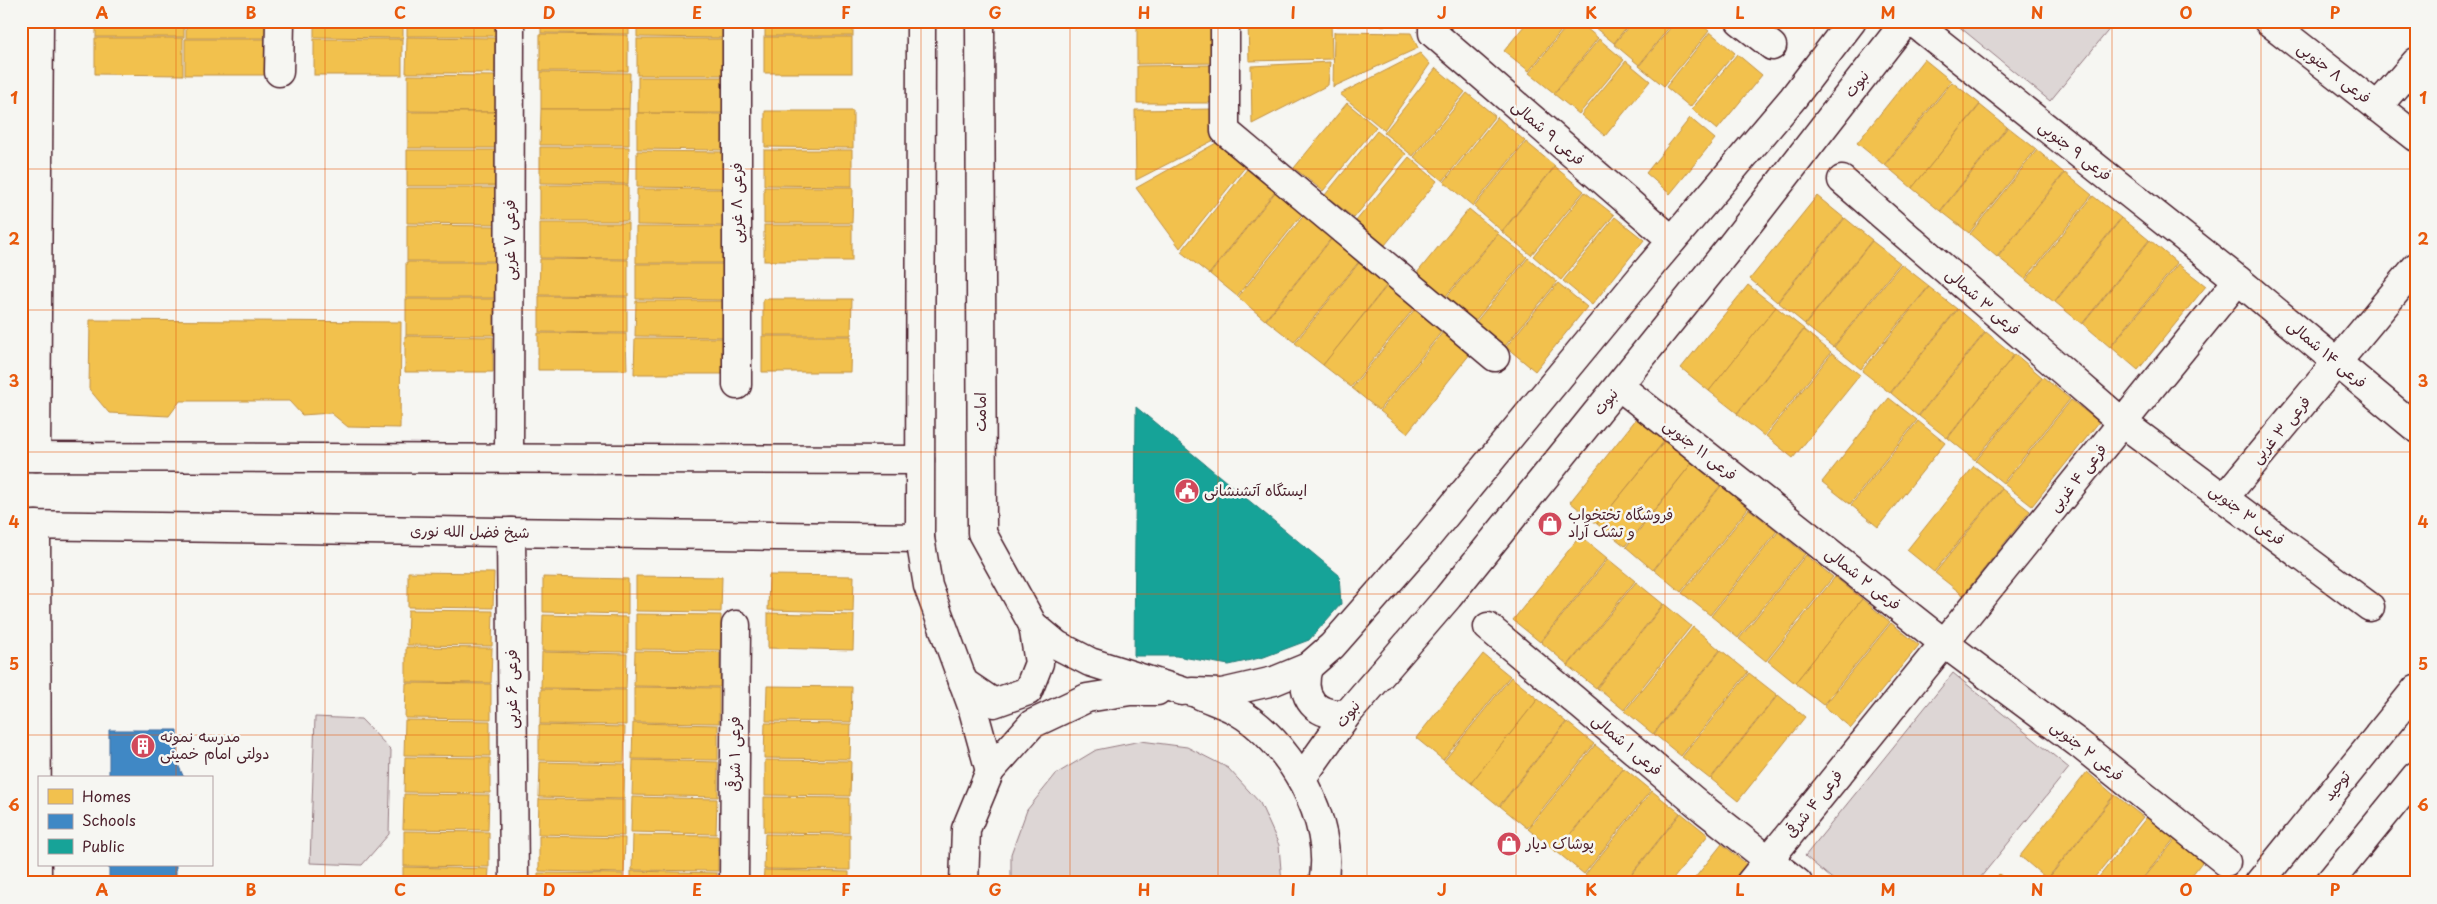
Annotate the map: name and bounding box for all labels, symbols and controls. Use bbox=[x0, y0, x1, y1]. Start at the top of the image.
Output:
text: A bbox=[96, 0, 109, 24]
text: B bbox=[246, 0, 257, 24]
text: C bbox=[394, 0, 406, 24]
text: D bbox=[543, 0, 555, 24]
text: E bbox=[692, 0, 702, 24]
text: F bbox=[841, 0, 851, 24]
text: G bbox=[988, 0, 1002, 24]
text: H bbox=[1138, 0, 1150, 24]
text: I bbox=[1290, 0, 1296, 24]
text: J bbox=[1437, 0, 1447, 24]
text: K bbox=[1585, 0, 1597, 24]
text: L bbox=[1735, 0, 1745, 24]
text: M bbox=[1880, 0, 1896, 24]
text: N bbox=[2031, 0, 2043, 24]
text: O bbox=[2180, 0, 2193, 24]
text: P bbox=[2330, 0, 2341, 24]
street label: فرعی ۸ جنوبی bbox=[2293, 36, 2377, 108]
street label: نبوت bbox=[1838, 65, 1874, 102]
text: 1 bbox=[10, 85, 18, 109]
text: 1 bbox=[2419, 85, 2427, 109]
street label: فرعی ۹ شمالی bbox=[1508, 94, 1590, 170]
street label: فرعی ۹ جنوبی bbox=[2035, 114, 2117, 186]
street label: فرعی ۸ غربی bbox=[724, 163, 747, 243]
street label: فرعی ۷ غربی bbox=[497, 200, 520, 280]
text: 2 bbox=[8, 226, 20, 250]
text: 2 bbox=[2417, 226, 2429, 250]
street label: فرعی ۳ شمالی bbox=[1941, 262, 2026, 340]
street label: فرعی ۱۴ شمالی bbox=[2283, 313, 2373, 393]
text: 3 bbox=[9, 368, 19, 392]
text: 3 bbox=[2418, 368, 2428, 392]
street label: نبوت bbox=[1587, 383, 1623, 420]
street label: فرعی ۳ غربی bbox=[2245, 390, 2315, 468]
street label: امامت bbox=[968, 392, 991, 432]
street label: فرعی ۱۱ جنوبی bbox=[1659, 413, 1743, 485]
street label: فرعی ۴ غربی bbox=[2042, 438, 2111, 516]
public building icon: ایستگاه آتشنشانی bbox=[1174, 478, 1200, 504]
place label: ایستگاه آتشنشانی bbox=[1204, 478, 1307, 501]
street label: فرعی ۳ جنوبی bbox=[2205, 478, 2291, 550]
place label: فروشگاه تختخواب و تشک آراد bbox=[1568, 502, 1673, 542]
text: 4 bbox=[9, 509, 20, 533]
text: 4 bbox=[2418, 509, 2429, 533]
shop icon: فروشگاه تختخواب و تشک آراد bbox=[1537, 511, 1563, 537]
street label: شیخ فضل الله نوری bbox=[410, 518, 530, 543]
street label: فرعی ۲ شمالی bbox=[1821, 541, 1907, 615]
street label: فرعی ۶ غربی bbox=[499, 649, 522, 729]
text: 5 bbox=[9, 651, 19, 675]
text: 5 bbox=[2418, 651, 2428, 675]
street label: نبوت bbox=[1329, 695, 1365, 732]
street label: فرعی ۱ شمالی bbox=[1588, 707, 1668, 780]
street label: فرعی ۲ جنوبی bbox=[2046, 714, 2129, 786]
street label: فرعی ۱ شرقی bbox=[722, 716, 745, 792]
place label: مدرسه نمونه دولتی امام خمینی bbox=[160, 724, 270, 765]
building icon: مدرسه نمونه دولتی امام خمینی bbox=[130, 733, 156, 759]
street label: فرعی ۴ شرقی bbox=[1778, 764, 1847, 842]
street label: توحید bbox=[2316, 764, 2356, 805]
legend bbox=[38, 776, 212, 866]
text: Homes bbox=[82, 784, 131, 807]
text: 6 bbox=[8, 792, 20, 816]
text: 6 bbox=[2417, 792, 2429, 816]
text: Schools bbox=[82, 808, 136, 831]
shop icon: پوشاک دیار bbox=[1496, 831, 1522, 857]
place label: پوشاک دیار bbox=[1525, 831, 1594, 854]
text: Public bbox=[82, 834, 125, 857]
text: A bbox=[96, 877, 109, 901]
text: B bbox=[246, 877, 257, 901]
text: C bbox=[394, 877, 406, 901]
text: D bbox=[543, 877, 555, 901]
text: E bbox=[692, 877, 702, 901]
text: F bbox=[841, 877, 851, 901]
text: G bbox=[988, 877, 1002, 901]
text: H bbox=[1138, 877, 1150, 901]
text: I bbox=[1290, 877, 1296, 901]
text: J bbox=[1437, 877, 1447, 901]
text: K bbox=[1585, 877, 1597, 901]
text: L bbox=[1735, 877, 1745, 901]
text: M bbox=[1880, 877, 1896, 901]
text: N bbox=[2031, 877, 2043, 901]
text: O bbox=[2180, 877, 2193, 901]
text: P bbox=[2330, 877, 2341, 901]

